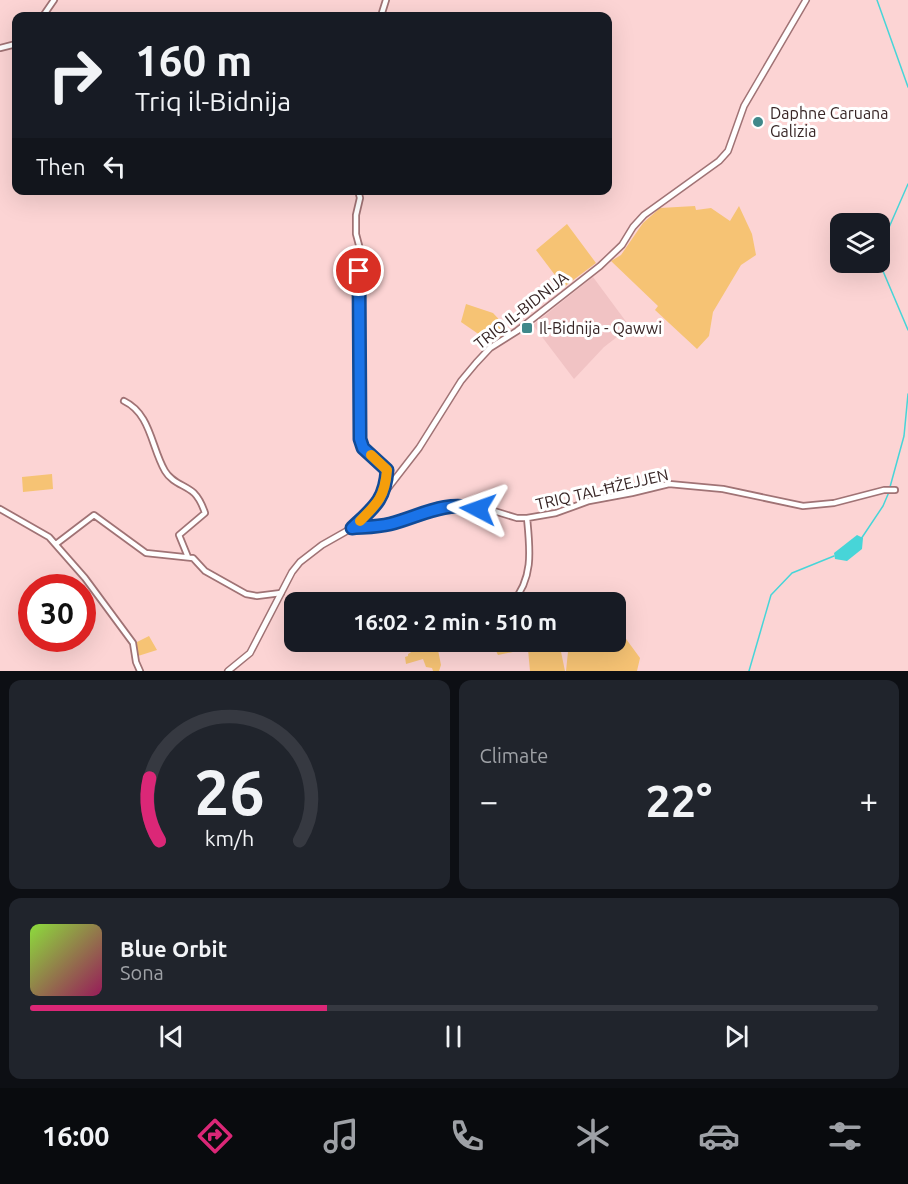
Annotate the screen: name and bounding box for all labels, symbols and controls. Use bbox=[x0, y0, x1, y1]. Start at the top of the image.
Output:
icon: right bbox=[36, 36, 114, 114]
text: 160 m bbox=[135, 37, 252, 84]
text: Triq il-Bidnija bbox=[135, 86, 291, 116]
place label: Daphne Caruana Galizia bbox=[770, 104, 888, 140]
marker: Daphne Caruana Galizia bbox=[751, 115, 765, 129]
icon: left bbox=[98, 150, 131, 183]
text: Then bbox=[36, 154, 86, 179]
map controls bbox=[830, 213, 890, 273]
button: layers bbox=[830, 213, 890, 273]
pin bbox=[333, 245, 384, 296]
icon: arrive bbox=[342, 254, 375, 287]
street label: TRIQ IL-BIDNIJA bbox=[470, 267, 572, 352]
place label: Il-Bidnija - Qawwi bbox=[539, 319, 662, 337]
marker: Il-Bidnija - Qawwi bbox=[520, 321, 534, 335]
street label: TRIQ TAL-ĦŻEJJEN bbox=[534, 465, 670, 513]
position arrow bbox=[446, 477, 510, 541]
speed limit sign: 30 bbox=[18, 574, 96, 652]
text: 16:02 · 2 min · 510 m bbox=[353, 609, 557, 634]
text: Climate bbox=[480, 744, 548, 767]
text: 26 bbox=[194, 757, 264, 827]
text: 22° bbox=[645, 775, 712, 826]
text: − bbox=[480, 782, 498, 819]
text: + bbox=[859, 782, 878, 819]
text: km/h bbox=[204, 827, 254, 851]
text: Blue Orbit bbox=[120, 936, 227, 961]
text: Sona bbox=[120, 961, 164, 984]
icon: previous bbox=[155, 1020, 188, 1053]
icon: pause bbox=[437, 1020, 470, 1053]
icon: next bbox=[720, 1020, 753, 1053]
icon: directions bbox=[194, 1115, 236, 1157]
icon: music bbox=[320, 1115, 362, 1157]
icon: phone bbox=[446, 1115, 488, 1157]
icon: climate bbox=[572, 1115, 614, 1157]
icon: car bbox=[698, 1115, 740, 1157]
icon: filters bbox=[824, 1115, 866, 1157]
text: 16:00 bbox=[42, 1121, 110, 1151]

